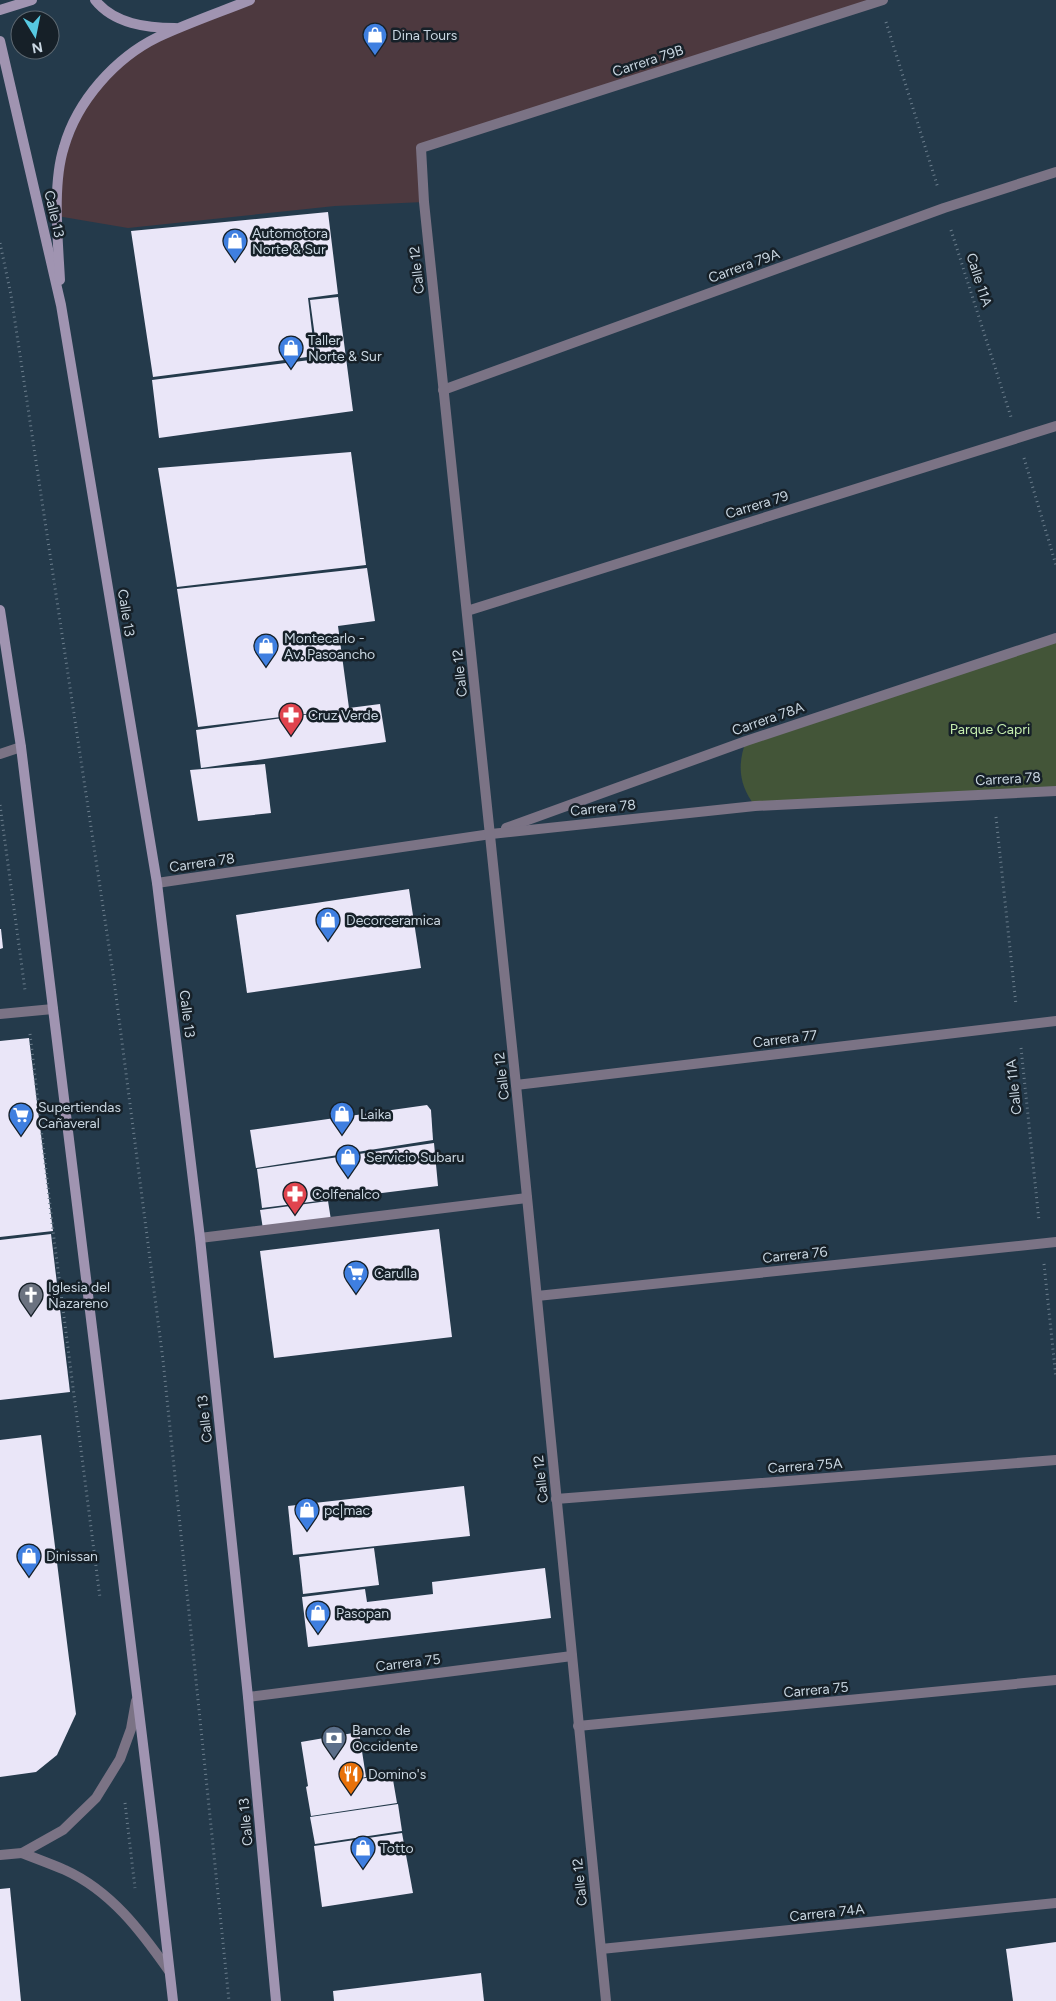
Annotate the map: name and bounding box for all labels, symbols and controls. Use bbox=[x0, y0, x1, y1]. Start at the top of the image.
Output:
north arrow bbox=[10, 10, 60, 60]
shop icon: Dina Tours bbox=[362, 22, 388, 56]
place label: Dina Tours bbox=[392, 27, 457, 44]
text: N bbox=[30, 38, 44, 57]
street label: Carrera 79B bbox=[610, 42, 686, 80]
street label: Calle 13 bbox=[40, 189, 68, 239]
place label: Automotora Norte & Sur bbox=[252, 225, 328, 258]
shop icon: Automotora Norte & Sur bbox=[222, 228, 248, 262]
street label: Calle 12 bbox=[406, 245, 428, 295]
street label: Carrera 79A bbox=[706, 245, 782, 287]
street label: Calle 11A bbox=[962, 251, 996, 310]
place label: Taller Norte & Sur bbox=[308, 332, 382, 365]
shop icon: Taller Norte & Sur bbox=[278, 335, 304, 369]
street label: Carrera 79 bbox=[723, 487, 791, 523]
street label: Calle 13 bbox=[114, 588, 138, 638]
place label: Montecarlo - Av. Pasoancho bbox=[284, 630, 375, 663]
shop icon: Montecarlo - Av. Pasoancho bbox=[253, 633, 279, 667]
street label: Calle 12 bbox=[449, 648, 471, 698]
street label: Carrera 78A bbox=[730, 699, 807, 739]
pharmacy icon: Cruz Verde bbox=[278, 702, 304, 736]
place label: Cruz Verde bbox=[308, 707, 379, 724]
park label: Parque Capri bbox=[950, 721, 1030, 738]
street label: Carrera 78 bbox=[975, 769, 1041, 789]
street label: Carrera 78 bbox=[569, 796, 637, 820]
street label: Carrera 78 bbox=[168, 850, 236, 876]
shop icon: Decorceramica bbox=[315, 907, 341, 941]
place label: Decorceramica bbox=[346, 912, 441, 929]
street label: Calle 13 bbox=[176, 989, 198, 1039]
street label: Carrera 77 bbox=[752, 1027, 819, 1051]
street label: Calle 12 bbox=[491, 1051, 513, 1101]
street label: Calle 11A bbox=[1003, 1058, 1025, 1116]
place label: Supertiendas Cañaveral bbox=[38, 1099, 121, 1132]
shop icon: Laika bbox=[329, 1101, 355, 1135]
supermarket icon: Supertiendas Cañaveral bbox=[8, 1102, 34, 1136]
place label: Laika bbox=[360, 1106, 391, 1123]
shop icon: Servicio Subaru bbox=[335, 1144, 361, 1178]
place label: Servicio Subaru bbox=[366, 1149, 464, 1166]
pharmacy icon: Colfenalco bbox=[282, 1181, 308, 1215]
place label: Colfenalco bbox=[312, 1186, 380, 1203]
street label: Carrera 76 bbox=[762, 1243, 828, 1267]
supermarket icon: Carulla bbox=[343, 1260, 369, 1294]
place label: Carulla bbox=[374, 1265, 417, 1282]
place label: Iglesia del Nazareno bbox=[48, 1279, 110, 1312]
church icon: Iglesia del Nazareno bbox=[18, 1282, 44, 1316]
street label: Calle 13 bbox=[194, 1394, 216, 1444]
street label: Calle 12 bbox=[530, 1454, 552, 1504]
street label: Carrera 75A bbox=[767, 1455, 843, 1477]
shop icon: pc|mac bbox=[294, 1497, 320, 1531]
place label: pc|mac bbox=[324, 1502, 370, 1519]
shop icon: Dinissan bbox=[16, 1543, 42, 1577]
place label: Dinissan bbox=[46, 1548, 98, 1565]
shop icon: Pasopan bbox=[305, 1600, 331, 1634]
place label: Pasopan bbox=[336, 1605, 389, 1622]
street label: Carrera 75 bbox=[375, 1651, 441, 1675]
street label: Carrera 75 bbox=[783, 1679, 849, 1701]
place label: Banco de Occidente bbox=[352, 1722, 418, 1755]
bank icon: Banco de Occidente bbox=[321, 1725, 347, 1759]
restaurant icon: Domino's bbox=[338, 1761, 364, 1795]
place label: Domino's bbox=[368, 1766, 426, 1783]
street label: Calle 13 bbox=[235, 1797, 257, 1847]
shop icon: Totto bbox=[350, 1835, 376, 1869]
place label: Totto bbox=[380, 1840, 414, 1857]
street label: Calle 12 bbox=[569, 1857, 591, 1907]
street label: Carrera 74A bbox=[789, 1901, 866, 1925]

